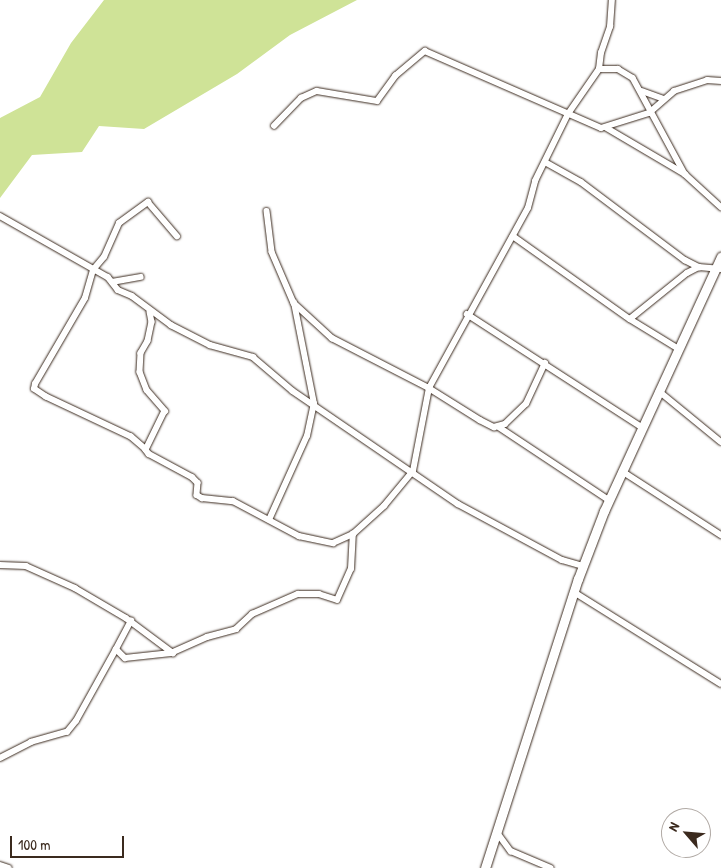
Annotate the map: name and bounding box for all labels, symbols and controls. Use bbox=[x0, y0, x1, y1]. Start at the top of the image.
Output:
north arrow bbox=[661, 808, 711, 858]
text: N bbox=[663, 819, 683, 834]
scale bar bbox=[12, 826, 126, 858]
text: 100 m bbox=[18, 834, 51, 855]

